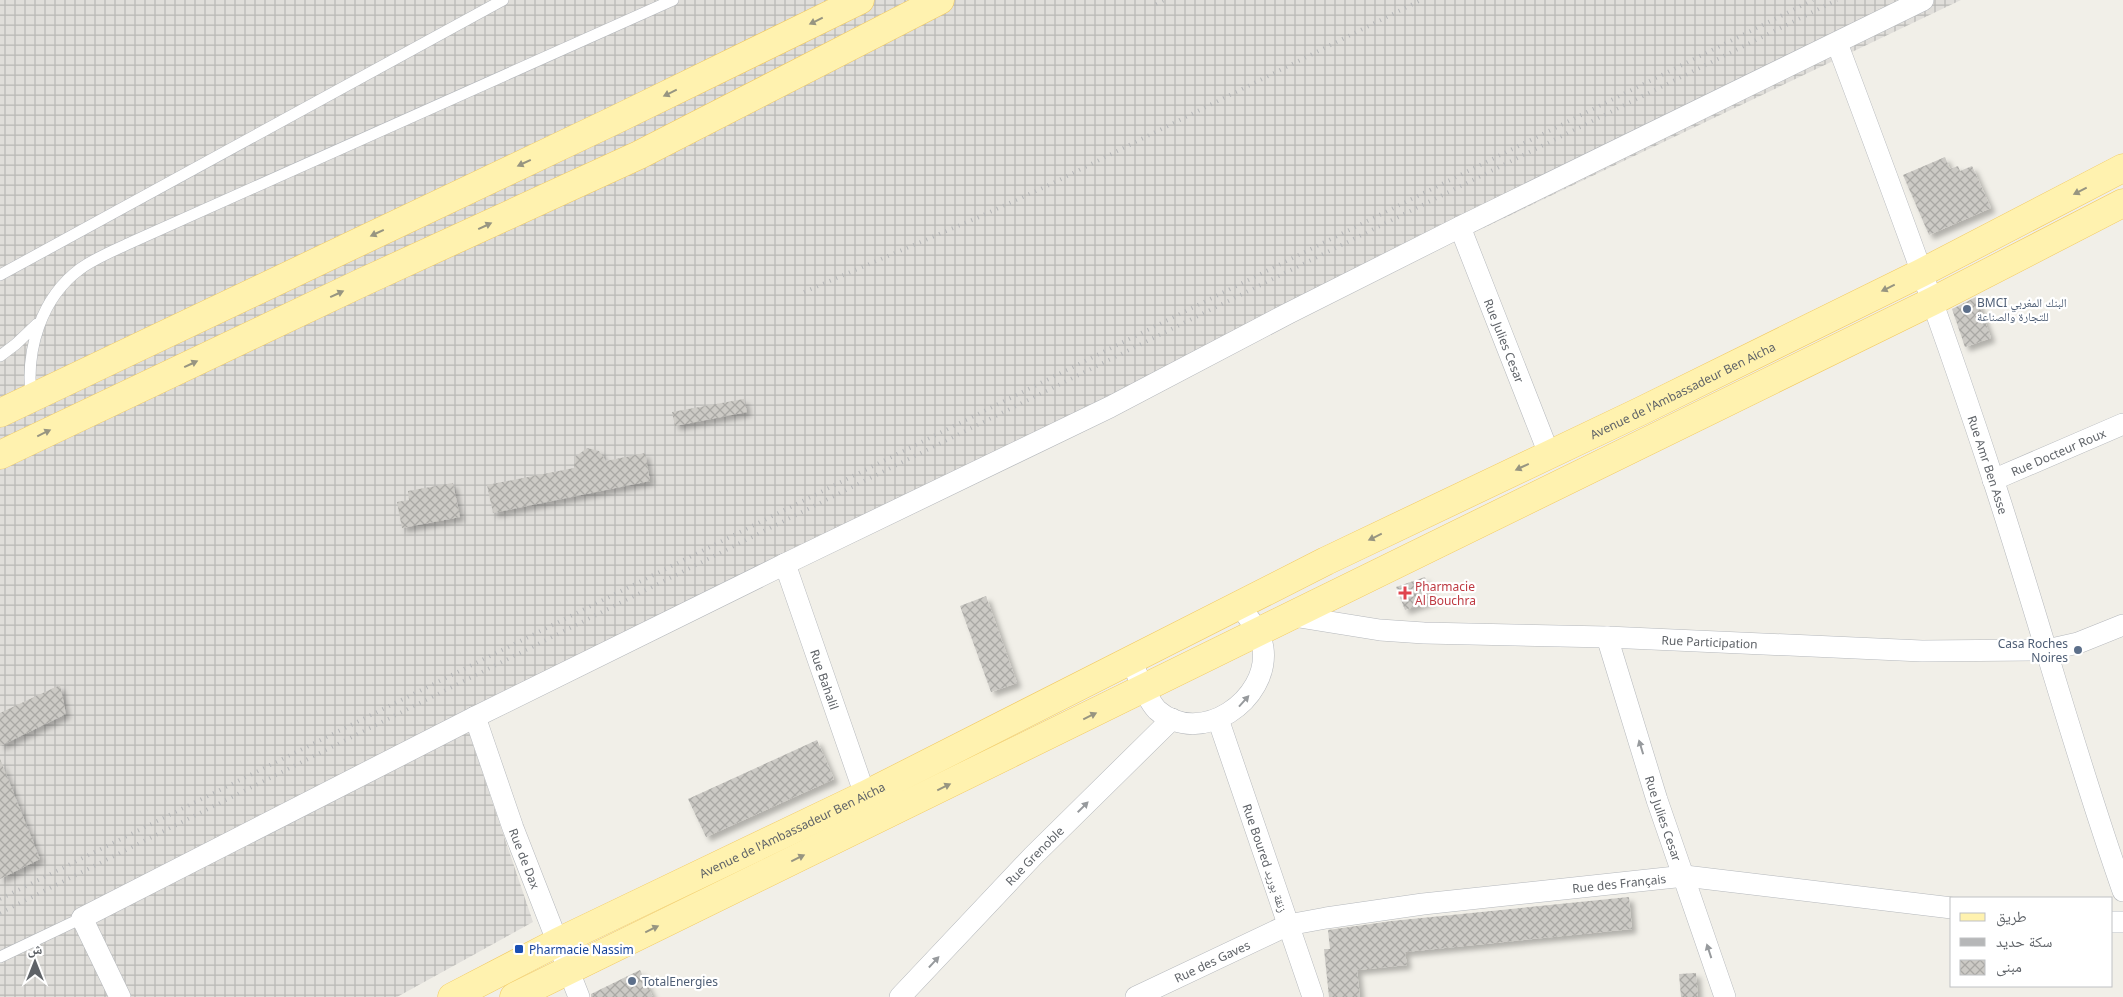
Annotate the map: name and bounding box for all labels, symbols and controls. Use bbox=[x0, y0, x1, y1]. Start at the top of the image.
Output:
one-way arrow bbox=[809, 18, 823, 26]
one-way arrow bbox=[663, 89, 677, 97]
one-way arrow bbox=[517, 159, 531, 167]
one-way arrow bbox=[2072, 187, 2087, 195]
one-way arrow bbox=[478, 222, 492, 230]
one-way arrow bbox=[370, 229, 384, 237]
one-way arrow bbox=[1881, 285, 1895, 293]
one-way arrow bbox=[330, 290, 344, 298]
place label: BMCI البنك المغربي للتجارة والصناعة bbox=[1977, 294, 2067, 325]
street label: Rue Julies Cesar bbox=[1480, 296, 1529, 385]
marker: BMCI البنك المغربي للتجارة والصناعة bbox=[1961, 303, 1973, 315]
street label: Avenue de l'Ambassadeur Ben Aicha bbox=[1587, 338, 1778, 443]
one-way arrow bbox=[184, 360, 198, 368]
street label: Rue Amr Ben Asse bbox=[1964, 413, 2012, 516]
street label: Rue Docteur Roux bbox=[2008, 424, 2109, 480]
one-way arrow bbox=[36, 429, 51, 437]
one-way arrow bbox=[1515, 463, 1529, 471]
one-way arrow bbox=[1368, 533, 1382, 541]
place label: Pharmacie Al Bouchra bbox=[1415, 578, 1476, 609]
marker: Pharmacie Al Bouchra bbox=[1399, 587, 1411, 599]
street label: Rue Participation bbox=[1661, 631, 1758, 652]
place label: Casa Roches Noires bbox=[1998, 635, 2068, 666]
marker: Casa Roches Noires bbox=[2072, 644, 2084, 656]
street label: Rue Bahalil bbox=[807, 647, 843, 712]
one-way arrow bbox=[1238, 695, 1250, 707]
one-way arrow bbox=[1083, 712, 1097, 720]
one-way arrow bbox=[1636, 739, 1644, 754]
street label: Rue Julies Cesar bbox=[1642, 774, 1686, 863]
street label: Avenue de l'Ambassadeur Ben Aicha bbox=[696, 778, 888, 882]
one-way arrow bbox=[937, 783, 951, 791]
one-way arrow bbox=[1077, 801, 1089, 813]
street label: Rue Boured زنقة بوريد bbox=[1238, 801, 1292, 915]
street label: Rue Grenoble bbox=[1001, 822, 1067, 889]
street label: Rue de Dax bbox=[505, 826, 545, 892]
one-way arrow bbox=[791, 854, 805, 862]
street label: Rue des Français bbox=[1571, 870, 1667, 897]
legend bbox=[1950, 897, 2113, 987]
text: طريق bbox=[1996, 906, 2027, 927]
one-way arrow bbox=[645, 925, 659, 933]
text: سكة حديد bbox=[1996, 931, 2052, 951]
street label: Rue des Gaves bbox=[1171, 936, 1253, 986]
north arrow bbox=[10, 937, 60, 987]
text: ش bbox=[28, 939, 43, 958]
place label: Pharmacie Nassim bbox=[529, 941, 634, 958]
marker: Pharmacie Nassim bbox=[513, 943, 525, 955]
one-way arrow bbox=[1705, 943, 1713, 958]
one-way arrow bbox=[928, 956, 940, 968]
text: مبنى bbox=[1996, 956, 2022, 977]
place label: TotalEnergies bbox=[642, 973, 718, 990]
marker: TotalEnergies bbox=[626, 975, 638, 987]

